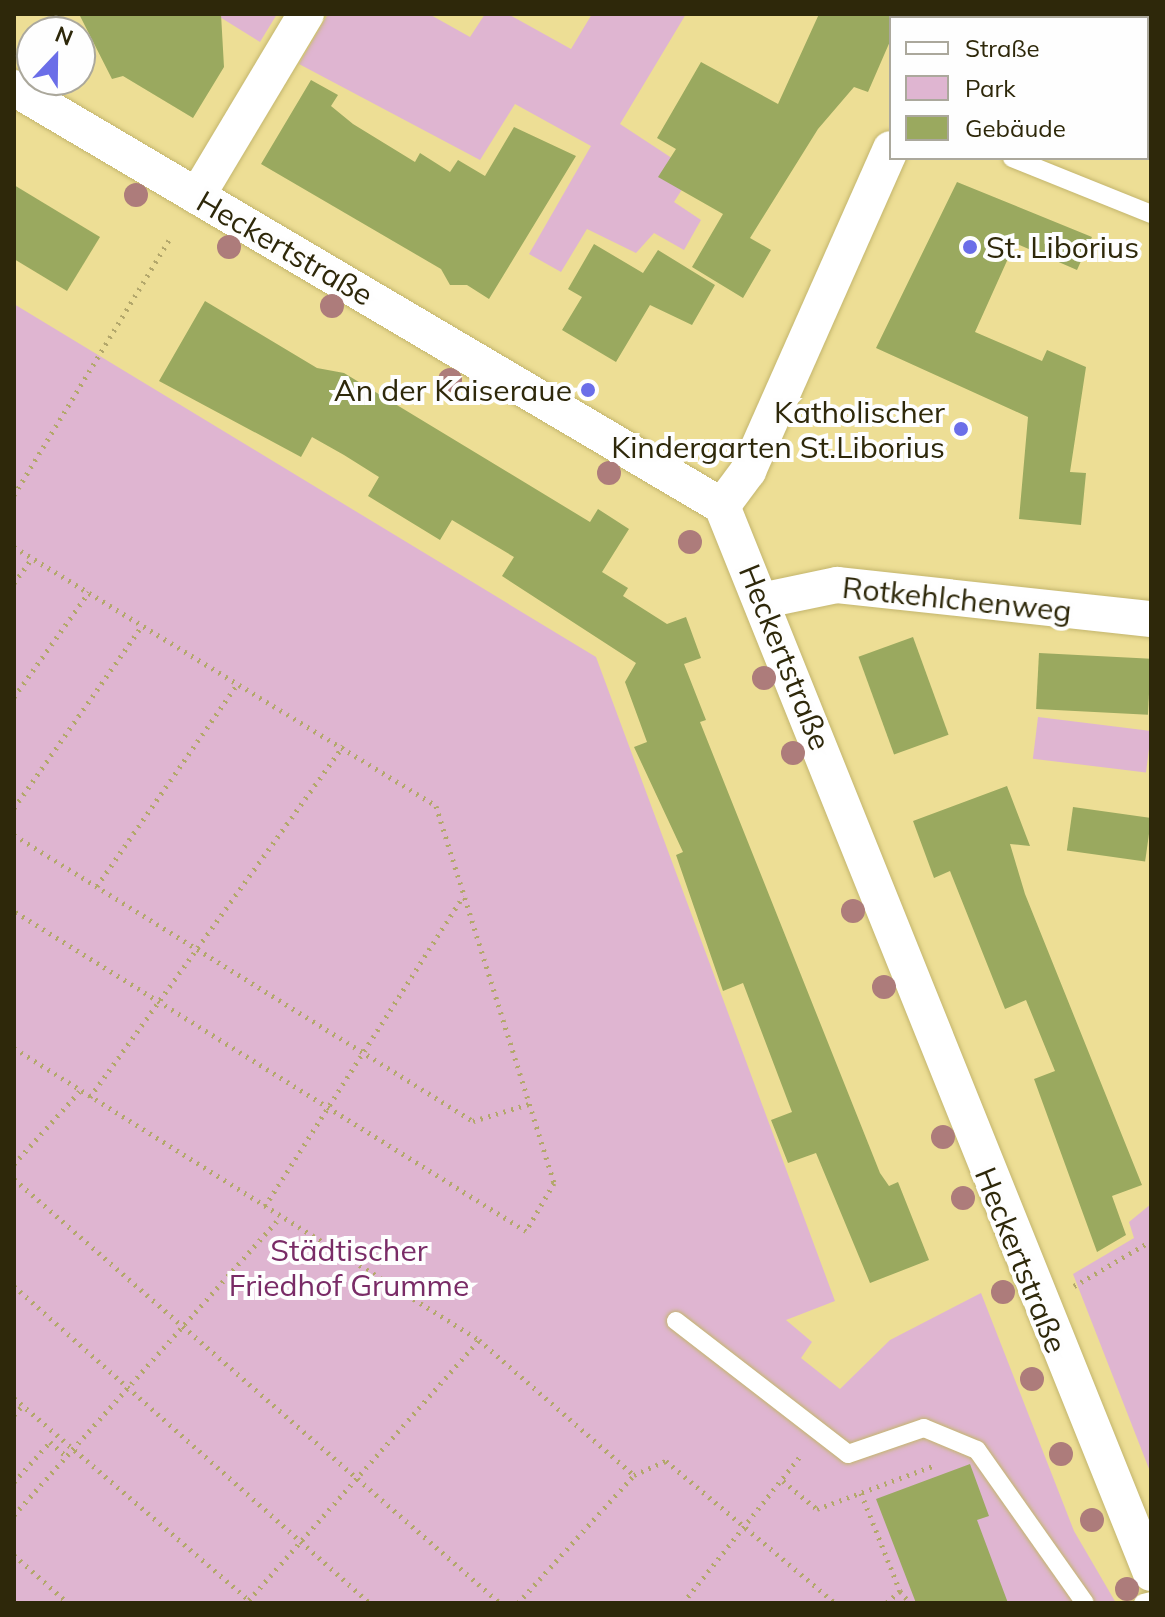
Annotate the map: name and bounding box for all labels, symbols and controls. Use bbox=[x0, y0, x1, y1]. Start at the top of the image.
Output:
north arrow bbox=[16, 16, 96, 96]
legend bbox=[889, 16, 1149, 160]
text: N bbox=[51, 20, 77, 52]
text: Straße bbox=[965, 33, 1040, 63]
text: Park bbox=[965, 73, 1016, 103]
text: Gebäude bbox=[965, 113, 1066, 143]
street label: Heckertstraße bbox=[191, 183, 379, 313]
place label: St. Liborius bbox=[986, 229, 1139, 265]
marker: St. Liborius bbox=[961, 238, 979, 256]
place label: An der Kaiseraue bbox=[334, 372, 572, 408]
marker: An der Kaiseraue bbox=[579, 381, 597, 399]
place label: Katholischer Kindergarten St.Liborius bbox=[611, 394, 945, 464]
marker: Katholischer Kindergarten St.Liborius bbox=[952, 420, 970, 438]
street label: Heckertstraße bbox=[731, 559, 839, 755]
street label: Rotkehlchenweg bbox=[841, 569, 1073, 629]
street label: Heckertstraße bbox=[967, 1162, 1075, 1358]
park label: Städtischer Friedhof Grumme bbox=[229, 1232, 469, 1302]

